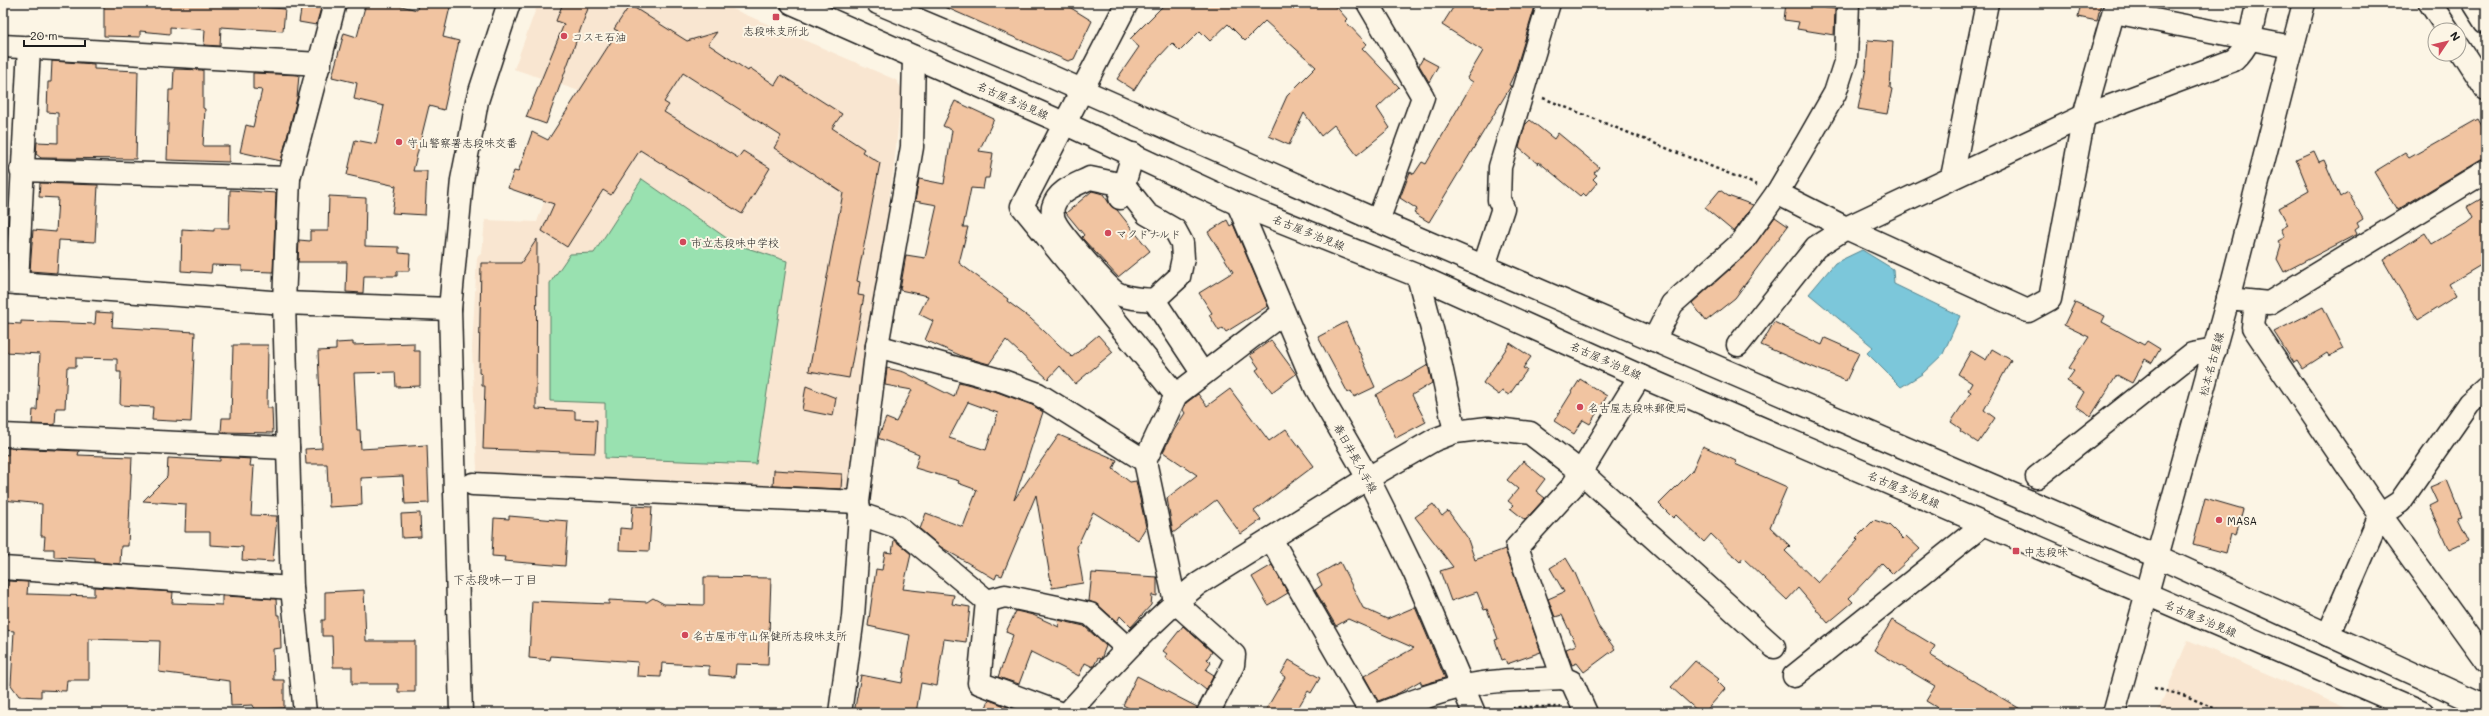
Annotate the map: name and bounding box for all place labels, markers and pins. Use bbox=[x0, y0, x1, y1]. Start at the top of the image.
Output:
marker: 志段味支所北 bbox=[771, 12, 781, 22]
place label: 志段味支所北 bbox=[743, 23, 809, 38]
place label: コスモ石油 bbox=[572, 29, 627, 44]
marker: コスモ石油 bbox=[559, 31, 569, 41]
place label: 守山警察署志段味交番 bbox=[407, 135, 517, 150]
marker: 守山警察署志段味交番 bbox=[394, 137, 404, 147]
place label: マクドナルド bbox=[1116, 226, 1181, 241]
marker: マクドナルド bbox=[1103, 228, 1113, 238]
place label: 市立志段味中学校 bbox=[691, 235, 779, 250]
marker: 市立志段味中学校 bbox=[678, 237, 688, 247]
place label: 名古屋志段味郵便局 bbox=[1588, 400, 1687, 415]
marker: 名古屋志段味郵便局 bbox=[1575, 402, 1585, 412]
place label: MASA bbox=[2227, 513, 2257, 528]
marker: MASA bbox=[2214, 515, 2224, 525]
place label: 中志段味 bbox=[2024, 544, 2068, 559]
marker: 中志段味 bbox=[2011, 546, 2021, 556]
place label: 名古屋市守山保健所志段味支所 bbox=[693, 628, 847, 643]
marker: 名古屋市守山保健所志段味支所 bbox=[680, 630, 690, 640]

